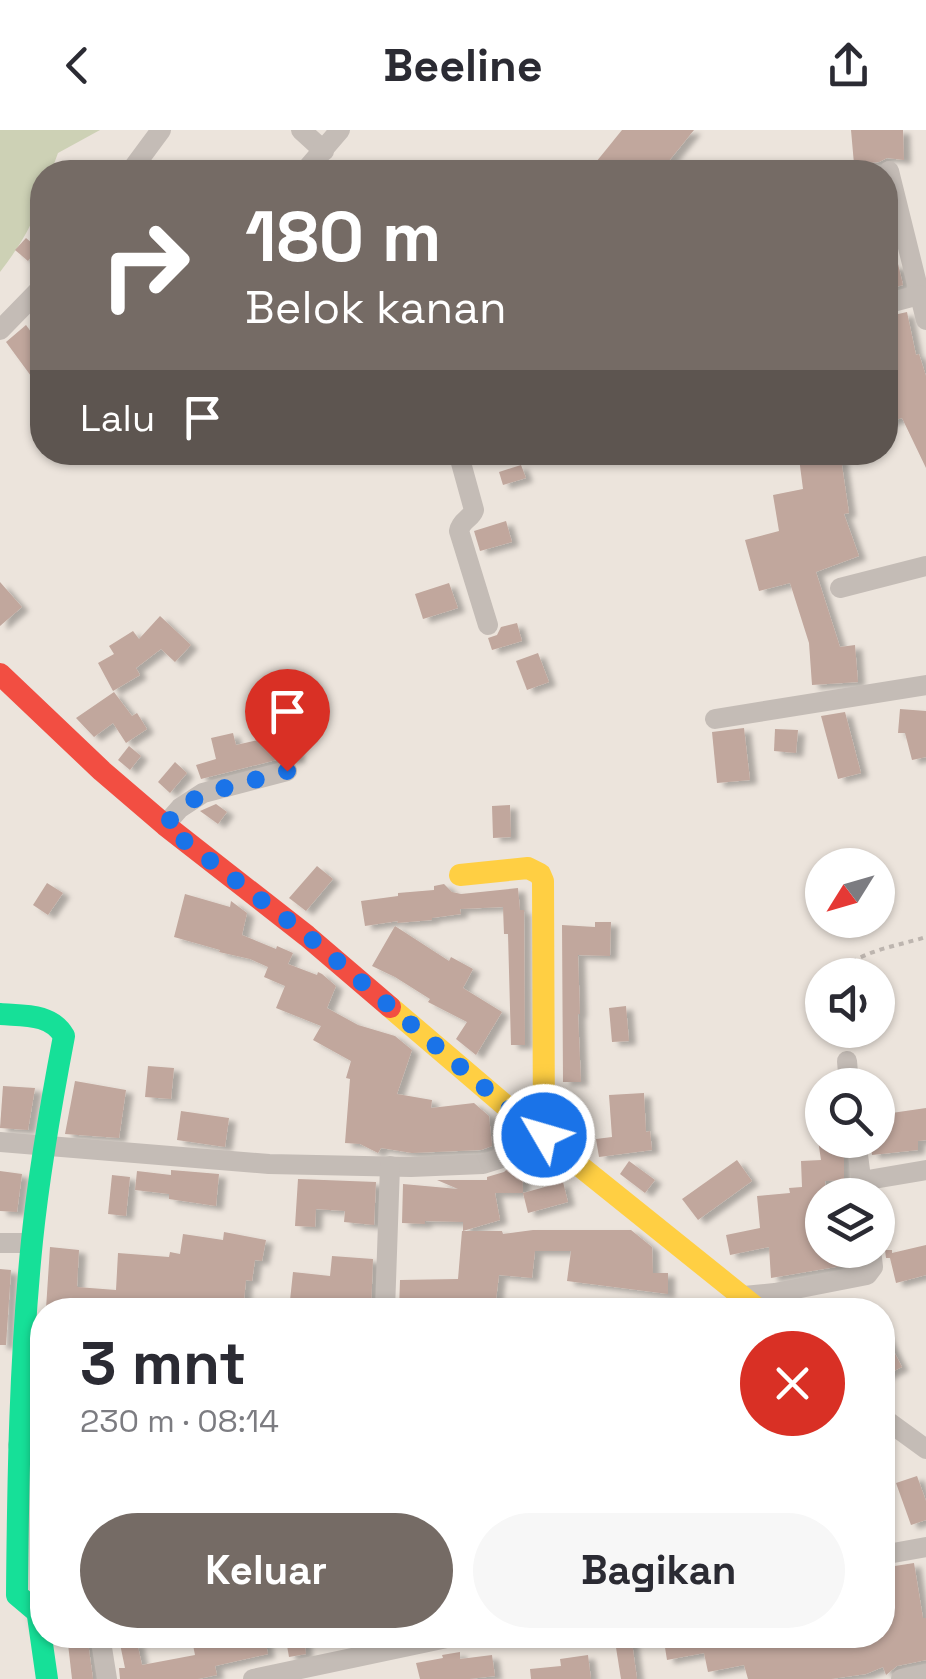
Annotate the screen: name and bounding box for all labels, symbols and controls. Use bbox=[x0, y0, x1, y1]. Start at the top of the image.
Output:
text: Beeline bbox=[383, 37, 543, 94]
icon: back bbox=[50, 38, 105, 93]
icon: share bbox=[821, 38, 876, 93]
text: 180 m bbox=[245, 192, 442, 281]
icon: right bbox=[80, 200, 210, 330]
text: Belok kanan bbox=[245, 279, 507, 336]
icon: arrive bbox=[175, 390, 230, 445]
text: Lalu bbox=[80, 394, 155, 442]
pin bbox=[245, 669, 330, 772]
icon: arrive bbox=[260, 684, 315, 739]
north arrow bbox=[805, 848, 895, 938]
map controls bbox=[805, 848, 895, 1268]
button: sound bbox=[805, 958, 895, 1048]
button: search bbox=[805, 1068, 895, 1158]
position arrow bbox=[492, 1083, 596, 1187]
button: layers bbox=[805, 1178, 895, 1268]
text: 3 mnt bbox=[80, 1325, 246, 1402]
button: close bbox=[740, 1331, 845, 1436]
text: 230 m · 08:14 bbox=[80, 1401, 279, 1441]
button: Keluar bbox=[80, 1513, 453, 1628]
button: Bagikan bbox=[473, 1513, 845, 1628]

